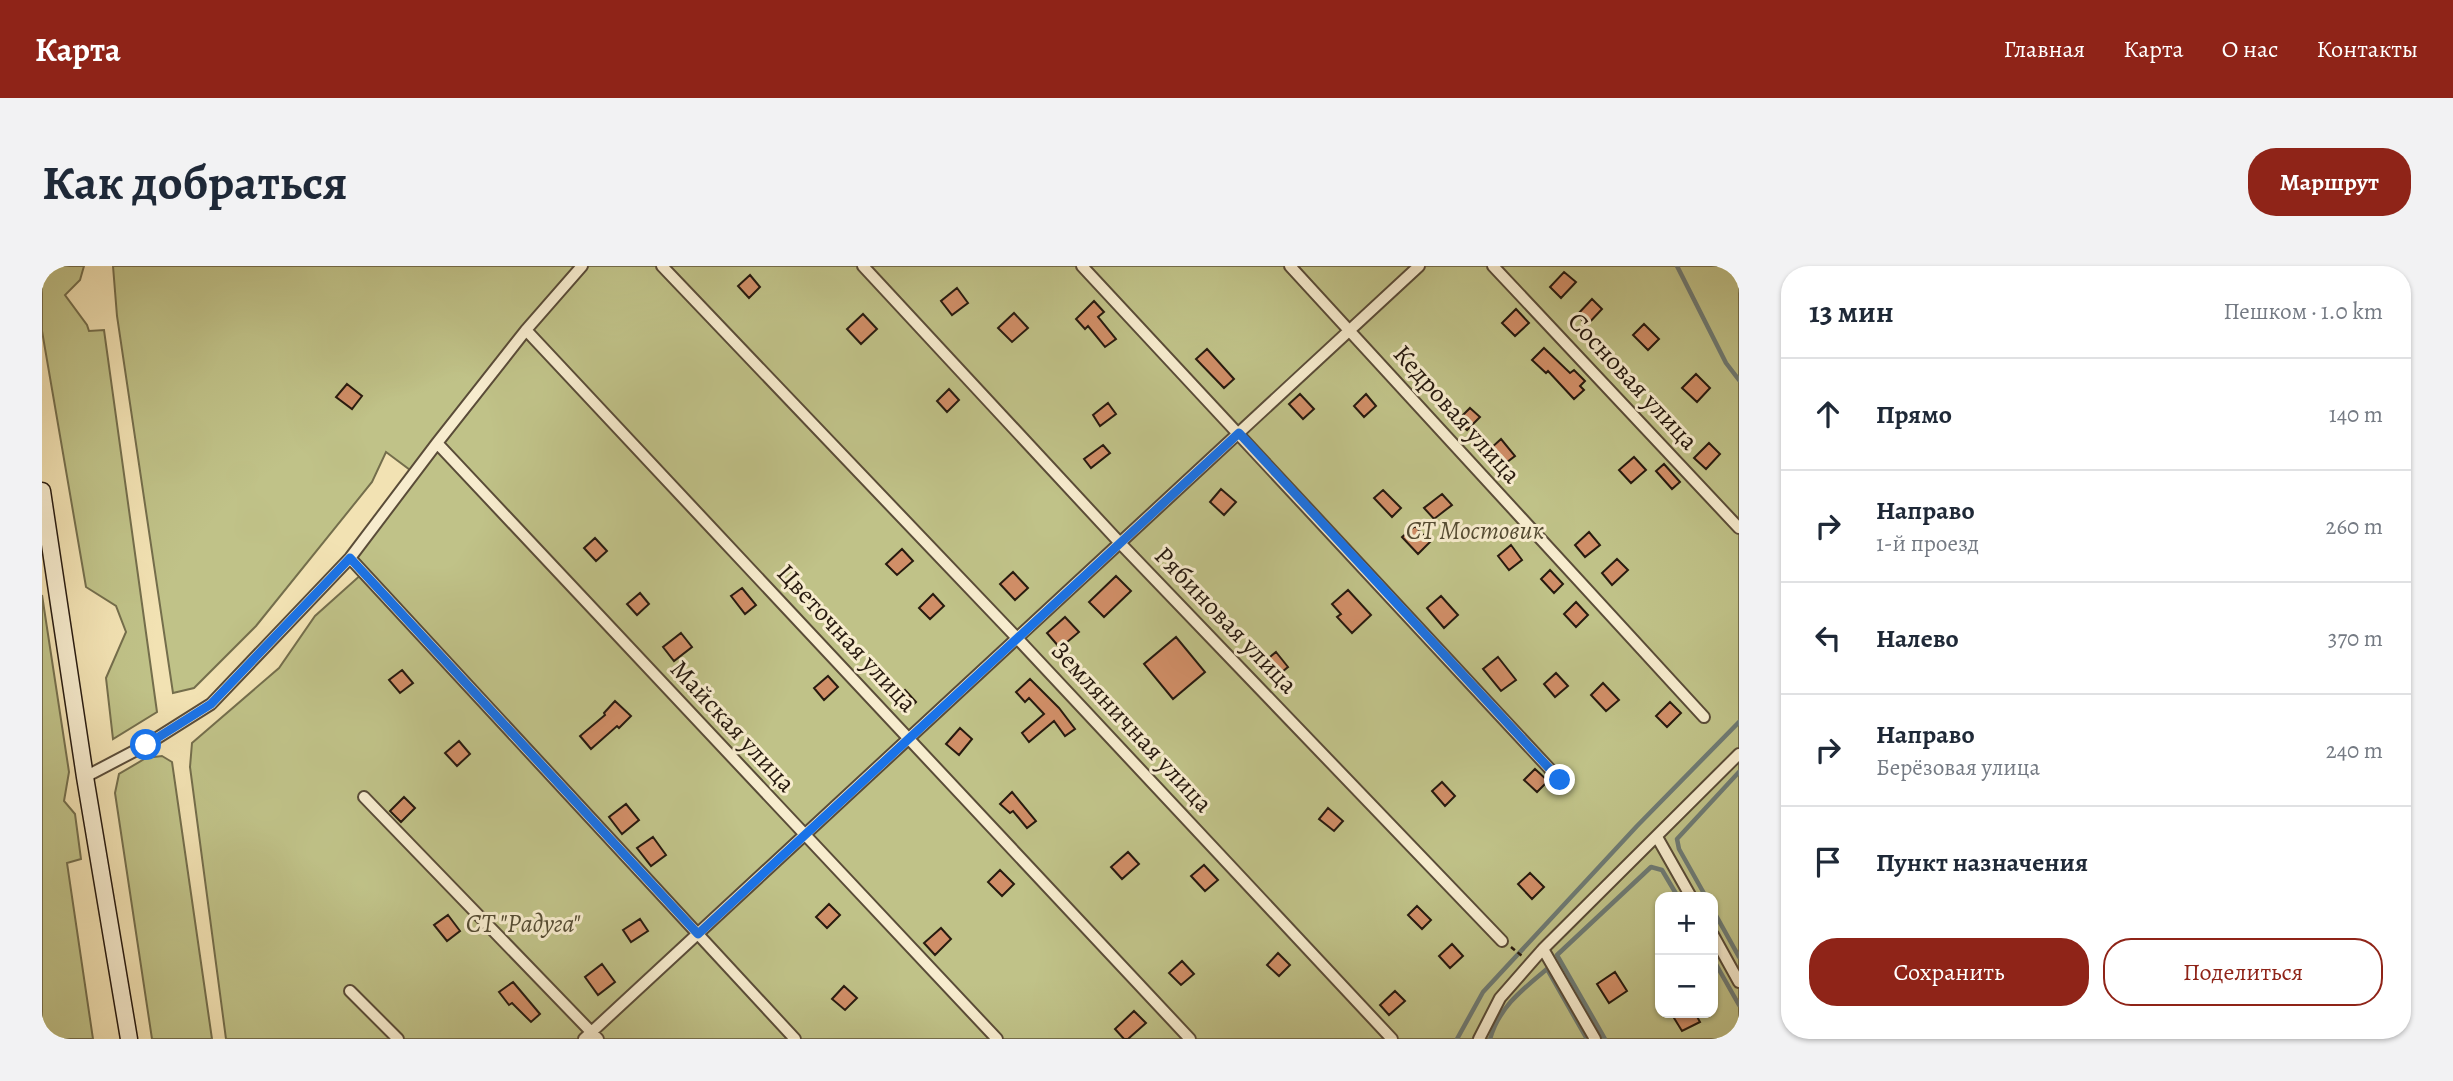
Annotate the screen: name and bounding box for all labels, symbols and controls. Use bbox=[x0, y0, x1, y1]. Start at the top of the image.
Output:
text: Карта bbox=[35, 27, 121, 72]
text: Главная bbox=[2004, 33, 2085, 65]
text: Карта bbox=[2123, 33, 2184, 65]
text: О нас bbox=[2222, 33, 2278, 65]
text: Контакты bbox=[2316, 33, 2418, 65]
button: Маршрут bbox=[2248, 148, 2411, 216]
text: Как добраться bbox=[42, 149, 348, 216]
text: 13 мин bbox=[1809, 292, 1894, 332]
text: Пешком · 1.0 km bbox=[2223, 296, 2383, 327]
street label: Сосновая улица bbox=[1560, 304, 1706, 458]
street label: Кедровая улица bbox=[1385, 337, 1529, 491]
icon: ahead bbox=[1809, 395, 1847, 433]
text: Прямо bbox=[1876, 397, 1952, 432]
text: 140 m bbox=[2329, 399, 2383, 430]
text: Направо bbox=[1876, 493, 1975, 528]
icon: right bbox=[1809, 507, 1847, 545]
text: 260 m bbox=[2325, 511, 2383, 542]
park label: СТ Мостовик bbox=[1406, 513, 1545, 548]
text: 1-й проезд bbox=[1876, 528, 1979, 559]
street label: Рябиновая улица bbox=[1147, 539, 1305, 701]
street label: Цветочная улица bbox=[769, 556, 925, 720]
icon: left bbox=[1809, 619, 1847, 657]
text: Налево bbox=[1876, 621, 1959, 656]
text: 370 m bbox=[2328, 623, 2383, 654]
street label: Земляничная улица bbox=[1043, 634, 1221, 820]
street label: Майская улица bbox=[662, 652, 804, 800]
text: Направо bbox=[1876, 717, 1975, 752]
route start bbox=[130, 729, 161, 760]
icon: right bbox=[1809, 731, 1847, 769]
text: 240 m bbox=[2326, 735, 2383, 766]
text: Берёзовая улица bbox=[1876, 752, 2040, 783]
route end bbox=[1544, 764, 1575, 795]
icon: arrive bbox=[1809, 843, 1847, 881]
text: Пункт назначения bbox=[1876, 845, 2088, 880]
map controls bbox=[1655, 892, 1718, 1018]
button: + bbox=[1655, 892, 1718, 955]
park label: СТ "Радуга" bbox=[466, 906, 581, 941]
button: Сохранить bbox=[1809, 938, 2089, 1006]
button: Поделиться bbox=[2103, 938, 2383, 1006]
button: − bbox=[1655, 955, 1718, 1018]

